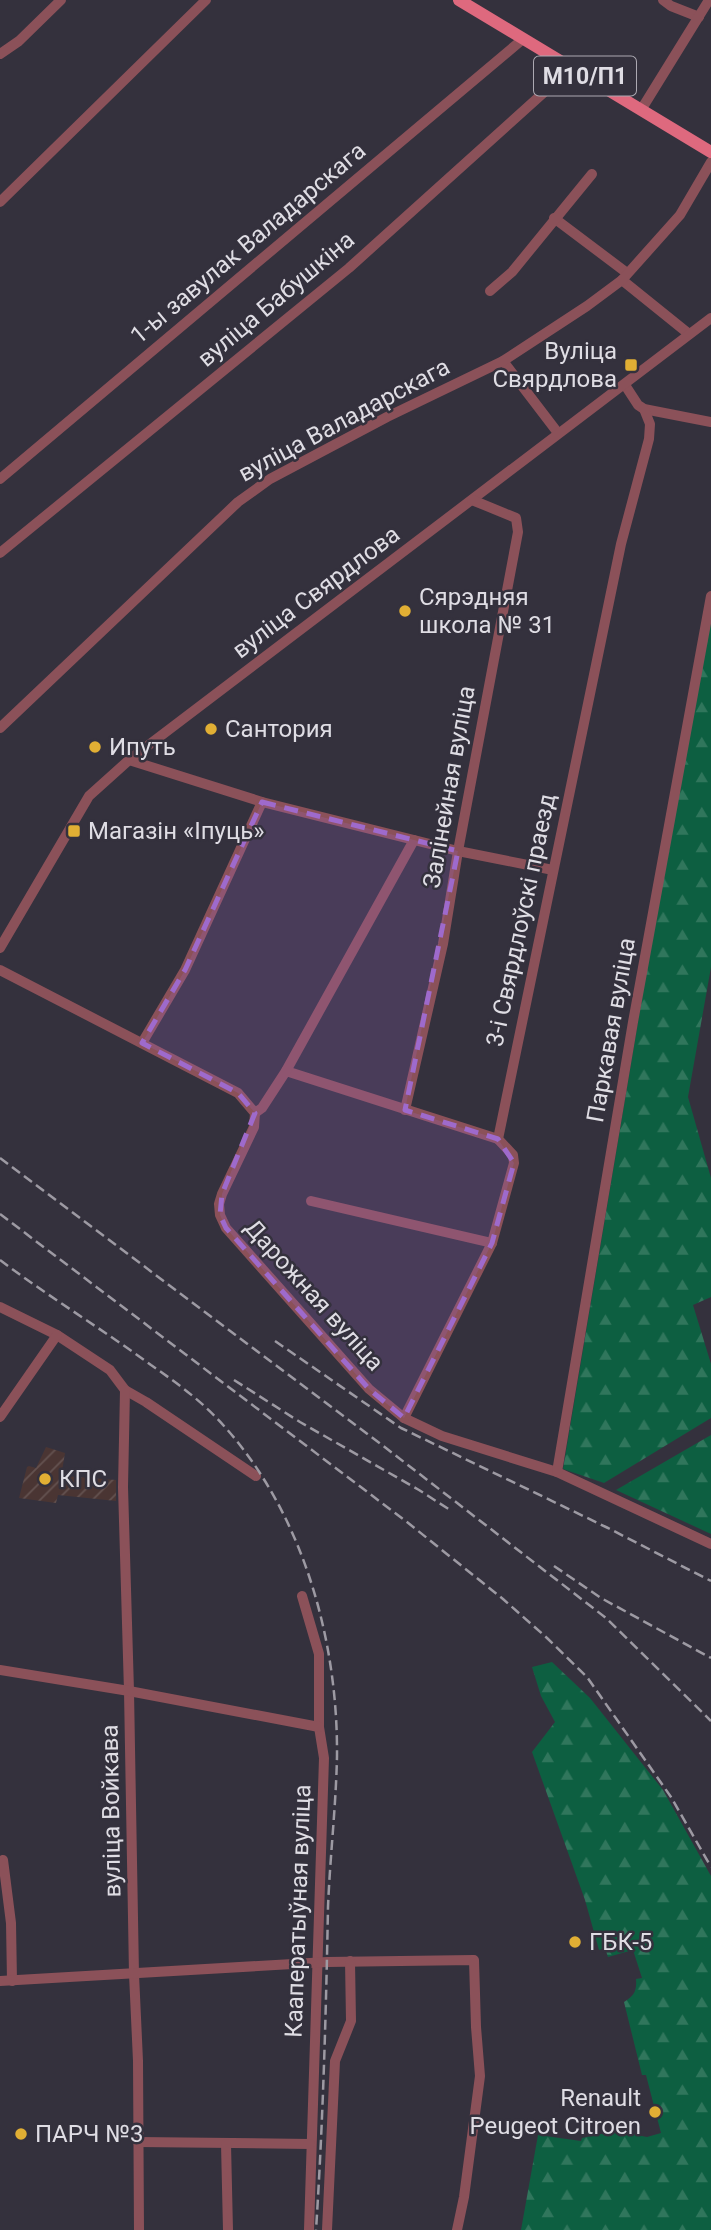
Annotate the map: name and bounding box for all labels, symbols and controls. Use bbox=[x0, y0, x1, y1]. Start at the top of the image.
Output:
road number: М10/П1 bbox=[534, 57, 636, 96]
street label: 1-ы завулак Валадарскага bbox=[125, 137, 371, 349]
street label: вуліца Бабушкіна bbox=[192, 225, 360, 373]
place label: Вуліца Свярдлова bbox=[492, 337, 617, 393]
street label: вуліца Валадарскага bbox=[234, 352, 454, 488]
marker: Вуліца Свярдлова bbox=[623, 357, 639, 373]
street label: вуліца Свярдлова bbox=[227, 520, 405, 664]
place label: Сярэдняя школа № 31 bbox=[419, 583, 555, 639]
marker: Сярэдняя школа № 31 bbox=[397, 603, 413, 619]
street label: Залінейная вуліца bbox=[417, 684, 481, 890]
place label: Сантория bbox=[225, 715, 333, 743]
marker: Сантория bbox=[203, 721, 219, 737]
place label: Ипуть bbox=[109, 733, 176, 761]
marker: Ипуть bbox=[87, 739, 103, 755]
street label: 3-і Свярдлоўскі праезд bbox=[480, 791, 562, 1049]
place label: Магазін «Іпуць» bbox=[88, 817, 264, 845]
marker: Магазін «Іпуць» bbox=[66, 823, 82, 839]
street label: Паркавая вуліца bbox=[581, 935, 641, 1125]
street label: Дарожная вуліца bbox=[239, 1214, 389, 1376]
place label: КПС bbox=[59, 1465, 107, 1493]
marker: КПС bbox=[37, 1471, 53, 1487]
street label: вуліца Войкава bbox=[95, 1724, 127, 1898]
street label: Кааператыўная вуліца bbox=[280, 1784, 316, 2038]
place label: ГБК-5 bbox=[589, 1928, 652, 1956]
marker: ГБК-5 bbox=[567, 1934, 583, 1950]
place label: Renault Peugeot Citroen bbox=[469, 2084, 641, 2140]
marker: Renault Peugeot Citroen bbox=[647, 2104, 663, 2120]
place label: ПАРЧ №3 bbox=[35, 2120, 143, 2148]
marker: ПАРЧ №3 bbox=[13, 2126, 29, 2142]

